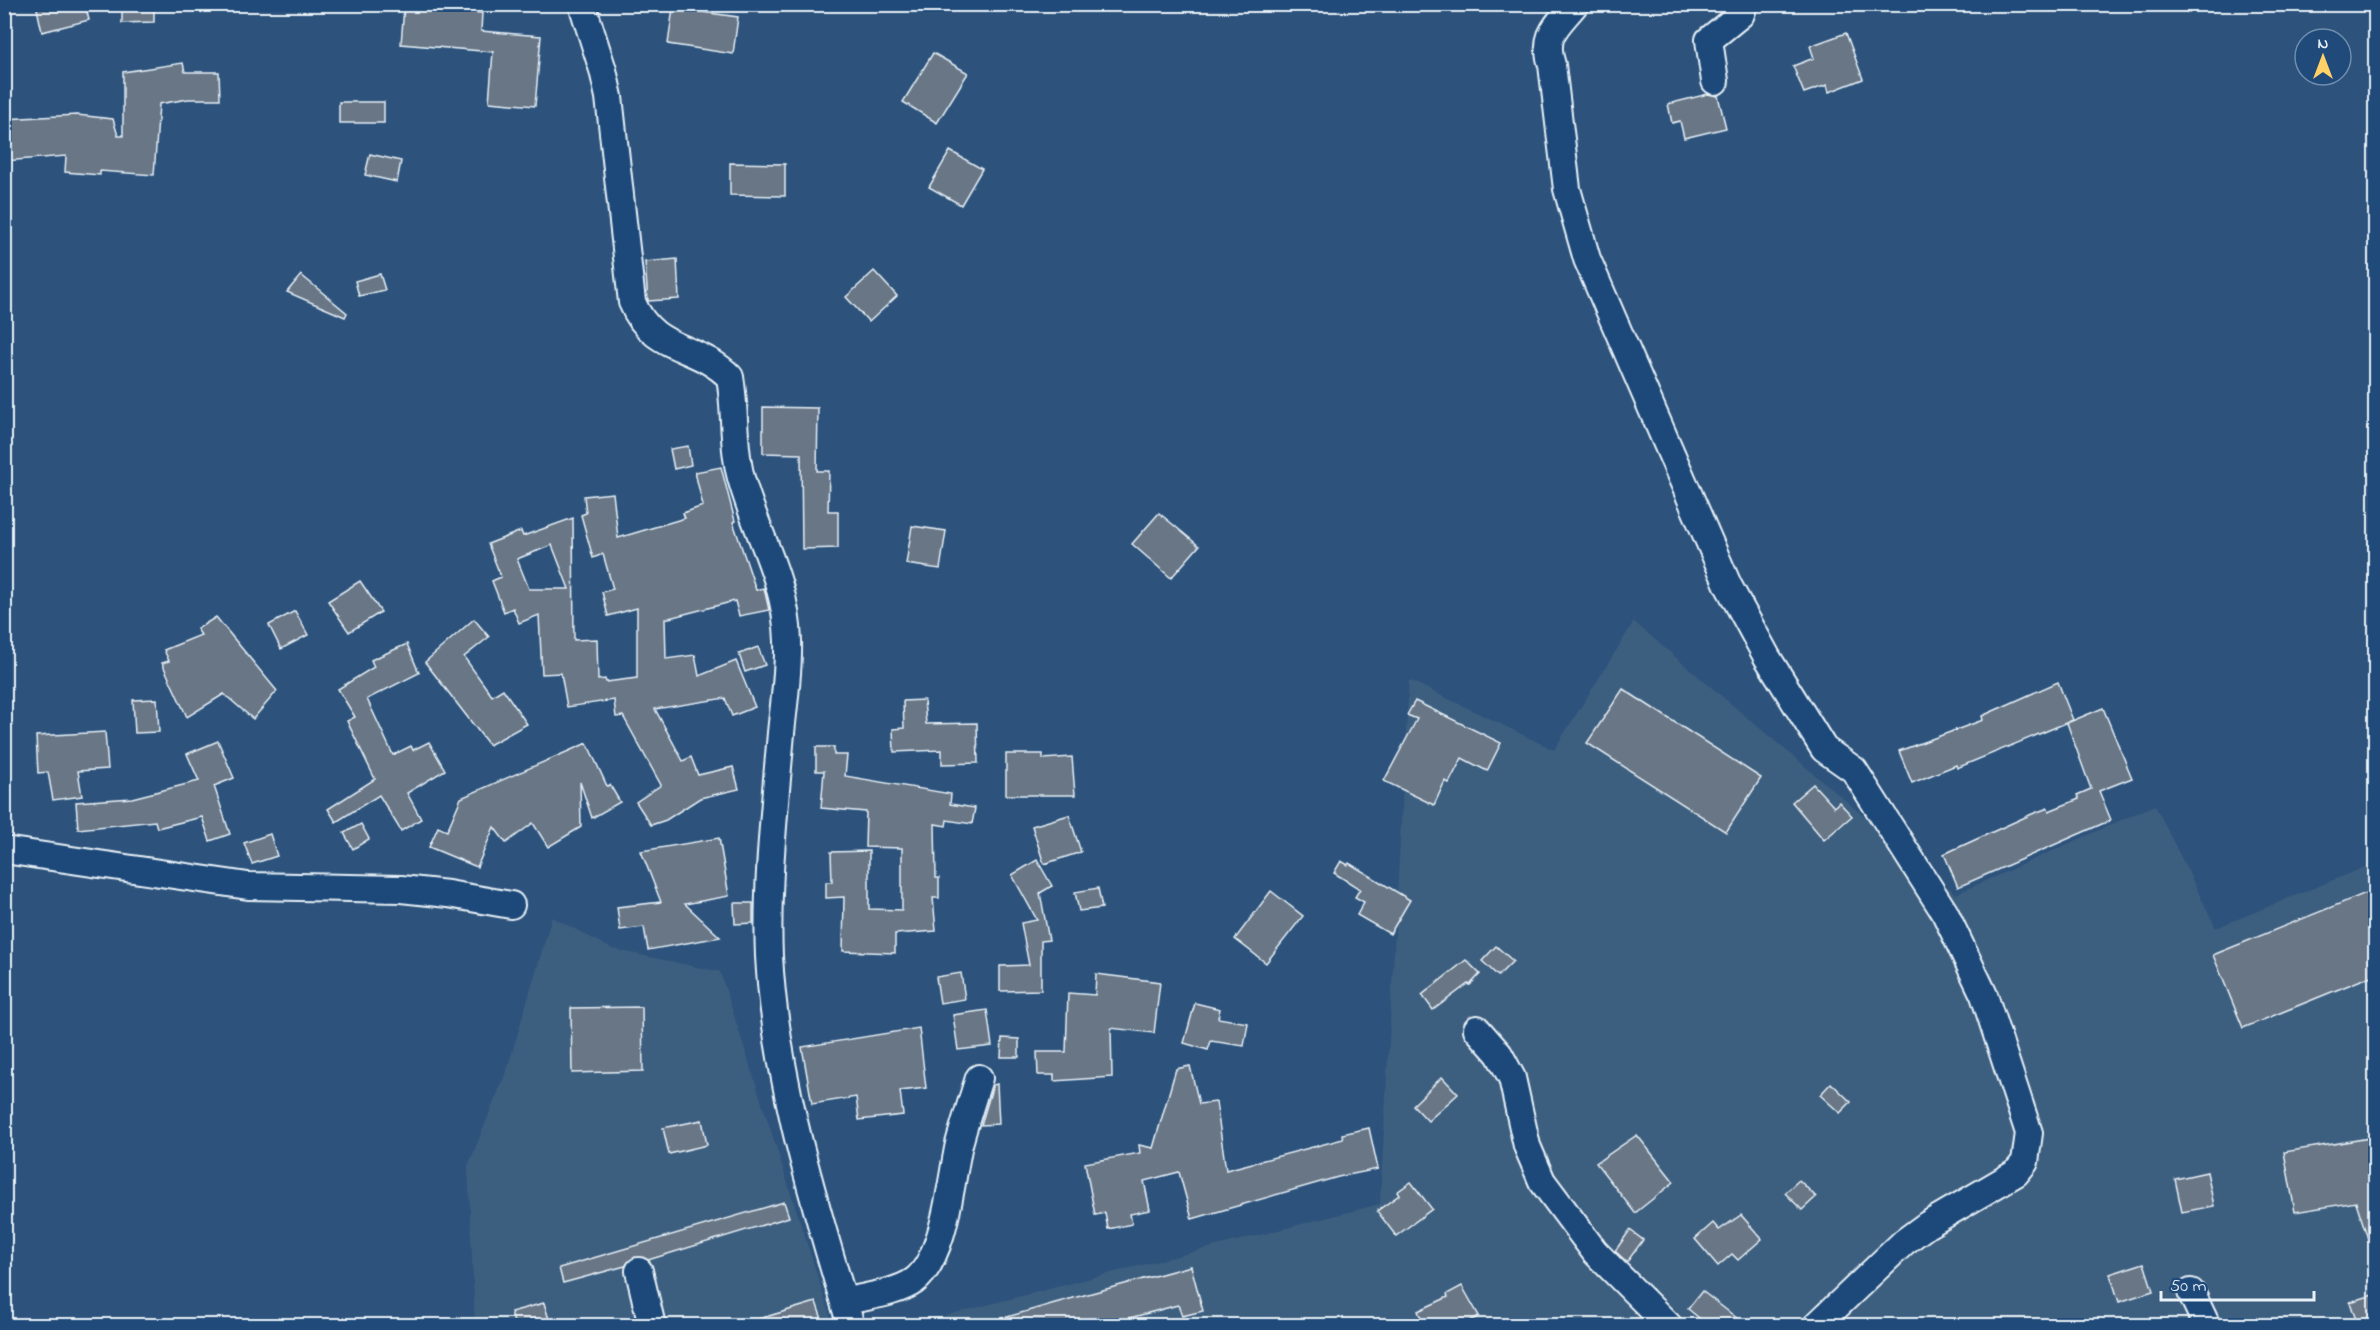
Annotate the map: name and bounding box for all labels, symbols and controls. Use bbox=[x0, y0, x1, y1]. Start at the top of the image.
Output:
north arrow bbox=[2293, 27, 2353, 87]
text: N bbox=[2318, 32, 2329, 56]
scale bar bbox=[2161, 1264, 2314, 1302]
text: 50 m bbox=[2170, 1274, 2207, 1300]

